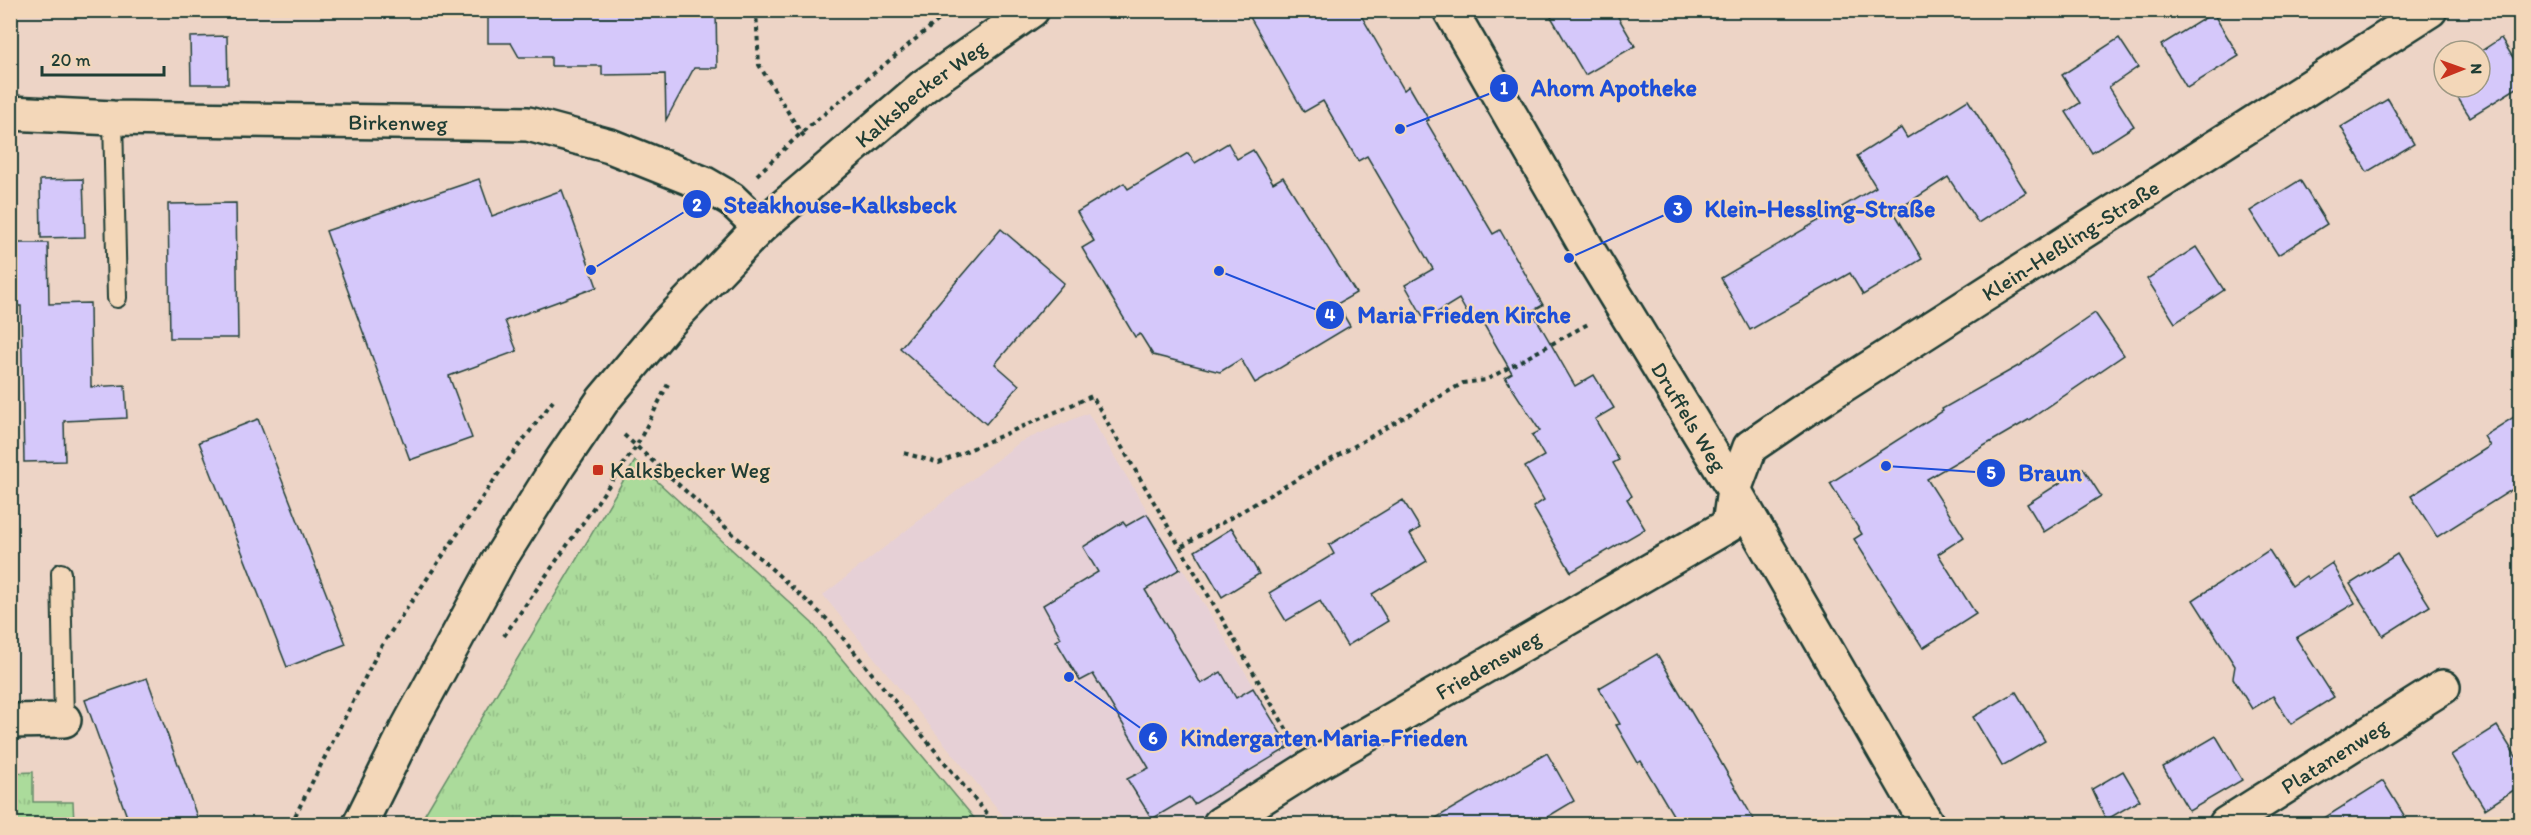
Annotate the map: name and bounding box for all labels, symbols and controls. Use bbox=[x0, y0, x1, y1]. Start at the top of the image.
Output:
street label: Kalksbecker Weg bbox=[849, 33, 992, 153]
scale bar bbox=[42, 39, 164, 77]
north arrow bbox=[2432, 39, 2492, 99]
text: 20 m bbox=[51, 49, 91, 71]
text: N bbox=[2467, 63, 2486, 74]
callout: Ahorn Apotheke bbox=[1489, 67, 1709, 109]
text: Ahorn Apotheke bbox=[1530, 73, 1697, 103]
text: 1 bbox=[1500, 77, 1509, 99]
street label: Birkenweg bbox=[348, 108, 449, 136]
street label: Klein-Heßling-Straße bbox=[1976, 173, 2164, 307]
callout: Steakhouse-Kalksbeck bbox=[682, 183, 969, 225]
callout: Klein-Hessling-Straße bbox=[1663, 188, 1947, 230]
text: Steakhouse-Kalksbeck bbox=[723, 190, 957, 219]
text: 2 bbox=[692, 194, 702, 216]
text: Klein-Hessling-Straße bbox=[1705, 194, 1935, 224]
text: 3 bbox=[1673, 198, 1683, 220]
callout: Maria Frieden Kirche bbox=[1315, 294, 1582, 336]
text: Maria Frieden Kirche bbox=[1357, 300, 1571, 329]
text: 4 bbox=[1325, 304, 1336, 326]
street label: Druffels Weg bbox=[1646, 357, 1733, 477]
callout: Braun bbox=[1976, 452, 2093, 494]
place label: Kalksbecker Weg bbox=[610, 457, 771, 484]
text: Braun bbox=[2018, 458, 2082, 487]
text: 5 bbox=[1986, 462, 1996, 484]
marker: Kalksbecker Weg bbox=[591, 463, 605, 477]
street label: Friedensweg bbox=[1430, 623, 1546, 705]
street label: Platanenweg bbox=[2276, 711, 2393, 800]
callout: Kindergarten Maria-Frieden bbox=[1138, 716, 1480, 758]
text: Kindergarten Maria-Frieden bbox=[1180, 723, 1468, 753]
text: 6 bbox=[1148, 727, 1158, 749]

